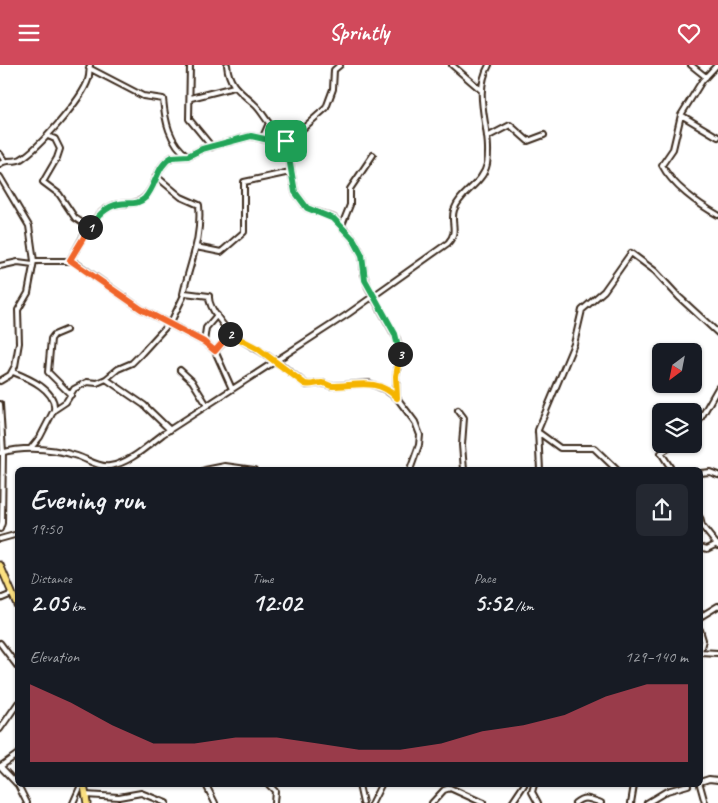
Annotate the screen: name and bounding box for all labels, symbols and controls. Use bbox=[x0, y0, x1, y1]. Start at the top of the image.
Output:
icon: menu bbox=[15, 19, 43, 47]
text: Sprintly bbox=[329, 19, 389, 47]
icon: heart bbox=[675, 19, 703, 47]
pin bbox=[265, 120, 307, 162]
icon: arrive bbox=[272, 127, 300, 155]
pin: 1 bbox=[78, 215, 102, 239]
text: 1 bbox=[87, 219, 94, 236]
pin: 2 bbox=[218, 321, 242, 347]
text: 2 bbox=[227, 326, 234, 343]
pin: 3 bbox=[388, 341, 412, 367]
north arrow bbox=[652, 343, 702, 393]
map controls bbox=[652, 343, 702, 453]
text: 3 bbox=[397, 346, 404, 363]
button: layers bbox=[652, 403, 702, 453]
text: Evening run bbox=[30, 482, 145, 517]
button: share bbox=[636, 484, 688, 536]
text: 19:50 bbox=[30, 519, 62, 539]
text: Distance bbox=[30, 570, 72, 587]
text: Time bbox=[252, 570, 273, 587]
text: Pace bbox=[474, 570, 496, 587]
text: 2.05 bbox=[30, 587, 68, 619]
text: 12:02 bbox=[252, 587, 302, 619]
text: 5:52 bbox=[474, 587, 512, 619]
text: km bbox=[68, 598, 85, 615]
text: /km bbox=[512, 598, 534, 615]
text: Elevation bbox=[30, 647, 79, 667]
text: 129–140 m bbox=[625, 647, 688, 667]

